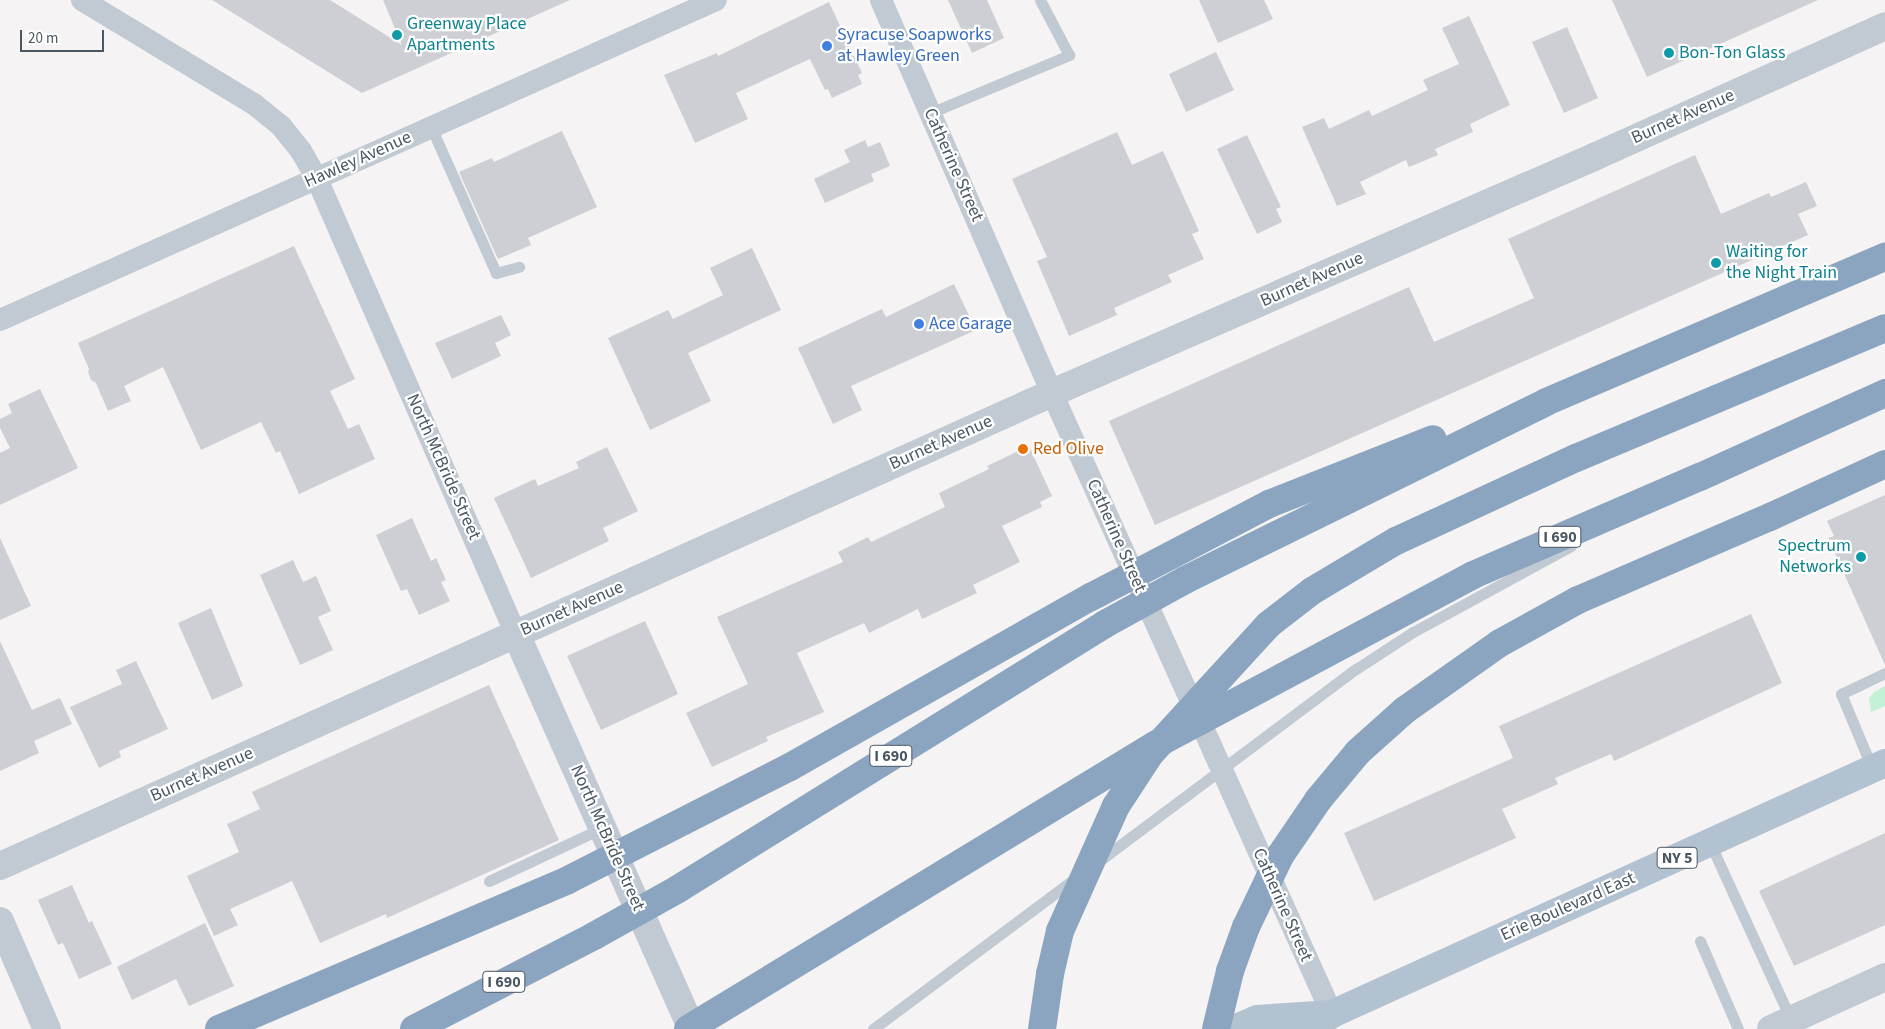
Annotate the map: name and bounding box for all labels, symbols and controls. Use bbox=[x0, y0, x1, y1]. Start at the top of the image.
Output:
place label: Greenway Place Apartments bbox=[407, 14, 526, 56]
scale bar bbox=[22, 20, 106, 52]
place label: Syracuse Soapworks at Hawley Green bbox=[837, 25, 991, 68]
text: 20 m bbox=[28, 28, 58, 49]
marker: Greenway Place Apartments bbox=[391, 29, 403, 41]
marker: Syracuse Soapworks at Hawley Green bbox=[821, 40, 833, 52]
place label: Bon-Ton Glass bbox=[1679, 42, 1785, 64]
marker: Bon-Ton Glass bbox=[1663, 47, 1675, 59]
street label: Burnet Avenue bbox=[1628, 85, 1738, 149]
street label: Catherine Street bbox=[918, 105, 988, 225]
street label: Hawley Avenue bbox=[301, 127, 415, 193]
place label: Waiting for the Night Train bbox=[1726, 242, 1837, 284]
street label: Burnet Avenue bbox=[1257, 248, 1367, 312]
marker: Waiting for the Night Train bbox=[1710, 257, 1722, 269]
place label: Ace Garage bbox=[929, 313, 1012, 335]
marker: Ace Garage bbox=[913, 318, 925, 330]
street label: North McBride Street bbox=[401, 391, 485, 543]
street label: Burnet Avenue bbox=[886, 411, 996, 475]
place label: Red Olive bbox=[1033, 438, 1104, 460]
marker: Red Olive bbox=[1017, 443, 1029, 455]
street label: Catherine Street bbox=[1081, 476, 1151, 596]
road number: I 690 bbox=[1538, 524, 1582, 550]
place label: Spectrum Networks bbox=[1777, 536, 1851, 578]
marker: Spectrum Networks bbox=[1855, 551, 1867, 563]
street label: Burnet Avenue bbox=[517, 577, 627, 641]
road number: I 690 bbox=[868, 742, 914, 769]
street label: Burnet Avenue bbox=[147, 743, 257, 807]
street label: North McBride Street bbox=[565, 762, 649, 914]
road number: NY 5 bbox=[1656, 844, 1698, 871]
street label: Catherine Street bbox=[1247, 845, 1317, 965]
street label: Erie Boulevard East bbox=[1497, 868, 1639, 946]
road number: I 690 bbox=[482, 969, 526, 996]

